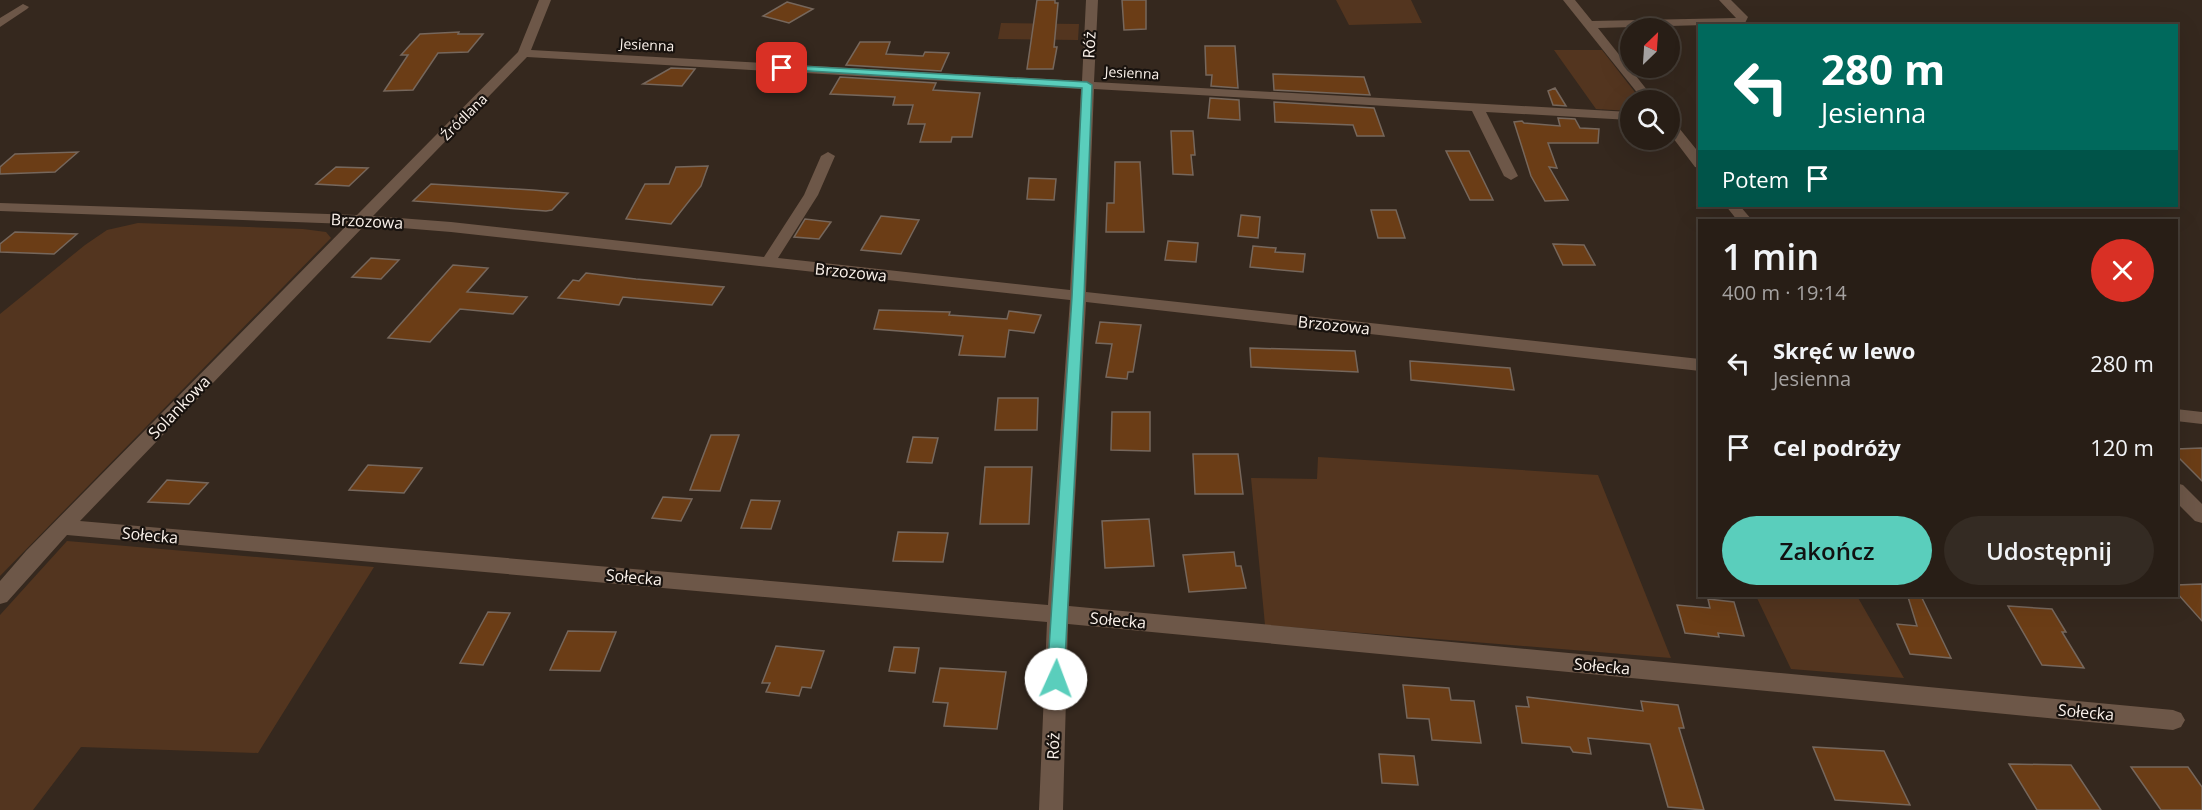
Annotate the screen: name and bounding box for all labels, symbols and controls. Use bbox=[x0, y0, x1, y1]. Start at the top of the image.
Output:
north arrow bbox=[1620, 18, 1680, 78]
map controls bbox=[1620, 18, 1680, 150]
street label: Róż bbox=[1077, 31, 1101, 59]
street label: Jesienna bbox=[617, 33, 675, 55]
text: 280 m bbox=[1821, 40, 1945, 97]
pin bbox=[756, 42, 807, 93]
icon: left bbox=[1722, 48, 1800, 126]
icon: arrive bbox=[765, 51, 798, 84]
street label: Jesienna bbox=[1102, 61, 1160, 83]
street label: Źródlana bbox=[436, 89, 491, 144]
button: search bbox=[1620, 90, 1680, 150]
text: Jesienna bbox=[1821, 94, 1926, 131]
icon: arrive bbox=[1801, 162, 1834, 195]
text: Potem bbox=[1722, 164, 1789, 194]
street label: Brzozowa bbox=[330, 208, 404, 234]
text: 1 min bbox=[1722, 232, 1819, 281]
button: close bbox=[2091, 239, 2154, 302]
street label: Brzozowa bbox=[814, 257, 888, 287]
text: 400 m · 19:14 bbox=[1722, 279, 1847, 306]
street label: Brzozowa bbox=[1297, 310, 1371, 340]
text: Skręć w lewo bbox=[1773, 335, 1915, 365]
icon: left bbox=[1722, 347, 1755, 380]
text: 280 m bbox=[2090, 348, 2154, 378]
text: Jesienna bbox=[1773, 365, 1851, 392]
street label: Solankowa bbox=[143, 370, 215, 444]
icon: arrive bbox=[1722, 431, 1755, 464]
text: Cel podróży bbox=[1773, 432, 1901, 462]
text: 120 m bbox=[2090, 432, 2154, 462]
button: Zakończ bbox=[1722, 516, 1932, 585]
button: Udostępnij bbox=[1944, 516, 2154, 585]
street label: Sołecka bbox=[121, 522, 179, 548]
street label: Sołecka bbox=[605, 564, 663, 590]
street label: Sołecka bbox=[1089, 607, 1147, 633]
position arrow bbox=[1024, 647, 1088, 711]
street label: Sołecka bbox=[1573, 653, 1631, 679]
street label: Sołecka bbox=[2057, 699, 2115, 725]
street label: Róż bbox=[1042, 732, 1064, 760]

